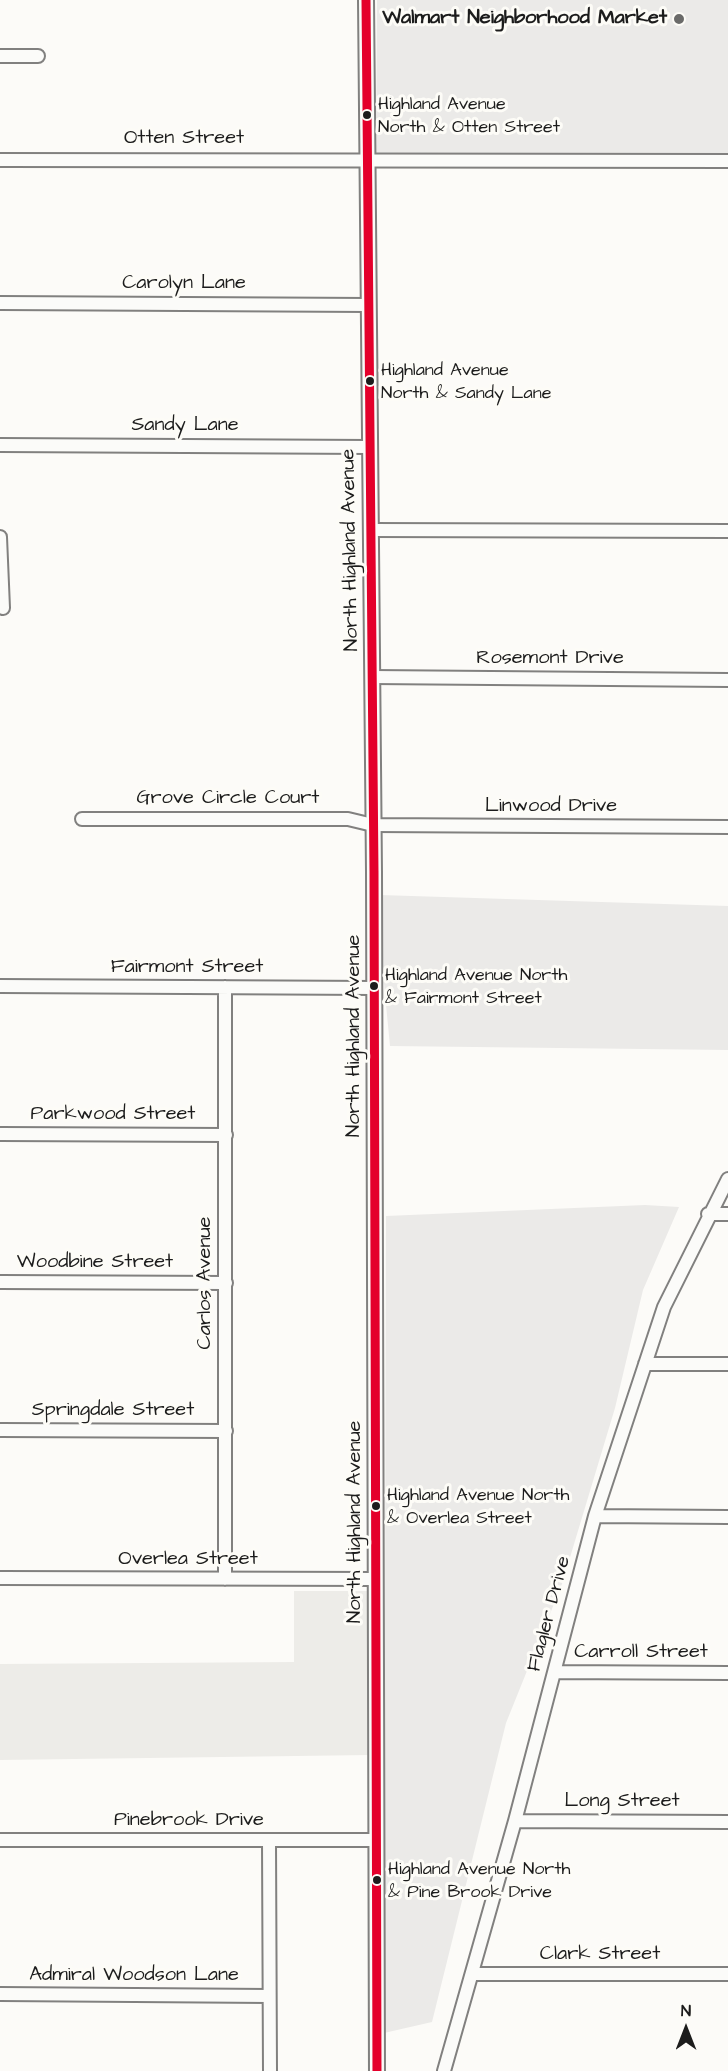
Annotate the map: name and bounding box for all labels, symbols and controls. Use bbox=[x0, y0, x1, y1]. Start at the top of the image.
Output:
place label: Walmart Neighborhood Market bbox=[382, 7, 667, 31]
marker: Walmart Neighborhood Market bbox=[672, 12, 686, 26]
place label: Highland Avenue North & Otten Street bbox=[378, 94, 560, 136]
marker: Highland Avenue North & Otten Street bbox=[361, 109, 373, 121]
street label: Otten Street bbox=[124, 127, 244, 151]
street label: Carolyn Lane bbox=[122, 272, 246, 296]
place label: Highland Avenue North & Sandy Lane bbox=[381, 360, 551, 403]
marker: Highland Avenue North & Sandy Lane bbox=[364, 375, 376, 387]
street label: Sandy Lane bbox=[131, 414, 239, 438]
street label: North Highland Avenue bbox=[337, 448, 365, 652]
street label: Rosemont Drive bbox=[476, 647, 624, 671]
street label: Grove Circle Court bbox=[137, 787, 319, 811]
street label: Linwood Drive bbox=[485, 795, 617, 819]
street label: North Highland Avenue bbox=[343, 935, 367, 1137]
street label: Fairmont Street bbox=[111, 956, 263, 980]
place label: Highland Avenue North & Fairmont Street bbox=[385, 965, 567, 1008]
marker: Highland Avenue North & Fairmont Street bbox=[368, 980, 380, 992]
street label: Parkwood Street bbox=[31, 1103, 195, 1127]
street label: Carlos Avenue bbox=[194, 1217, 218, 1349]
street label: Woodbine Street bbox=[17, 1251, 173, 1275]
street label: Springdale Street bbox=[32, 1399, 194, 1423]
street label: North Highland Avenue bbox=[344, 1421, 368, 1623]
place label: Highland Avenue North & Overlea Street bbox=[387, 1485, 569, 1528]
marker: Highland Avenue North & Overlea Street bbox=[370, 1500, 382, 1512]
street label: Overlea Street bbox=[118, 1548, 258, 1572]
street label: Flagler Drive bbox=[523, 1554, 577, 1674]
street label: Carroll Street bbox=[574, 1641, 708, 1665]
street label: Long Street bbox=[564, 1790, 680, 1814]
street label: Pinebrook Drive bbox=[114, 1809, 264, 1833]
place label: Highland Avenue North & Pine Brook Drive bbox=[388, 1859, 570, 1902]
marker: Highland Avenue North & Pine Brook Drive bbox=[371, 1874, 383, 1886]
street label: Clark Street bbox=[540, 1943, 660, 1967]
street label: Admiral Woodson Lane bbox=[29, 1964, 239, 1988]
north arrow bbox=[656, 1999, 716, 2059]
text: N bbox=[681, 2000, 691, 2022]

